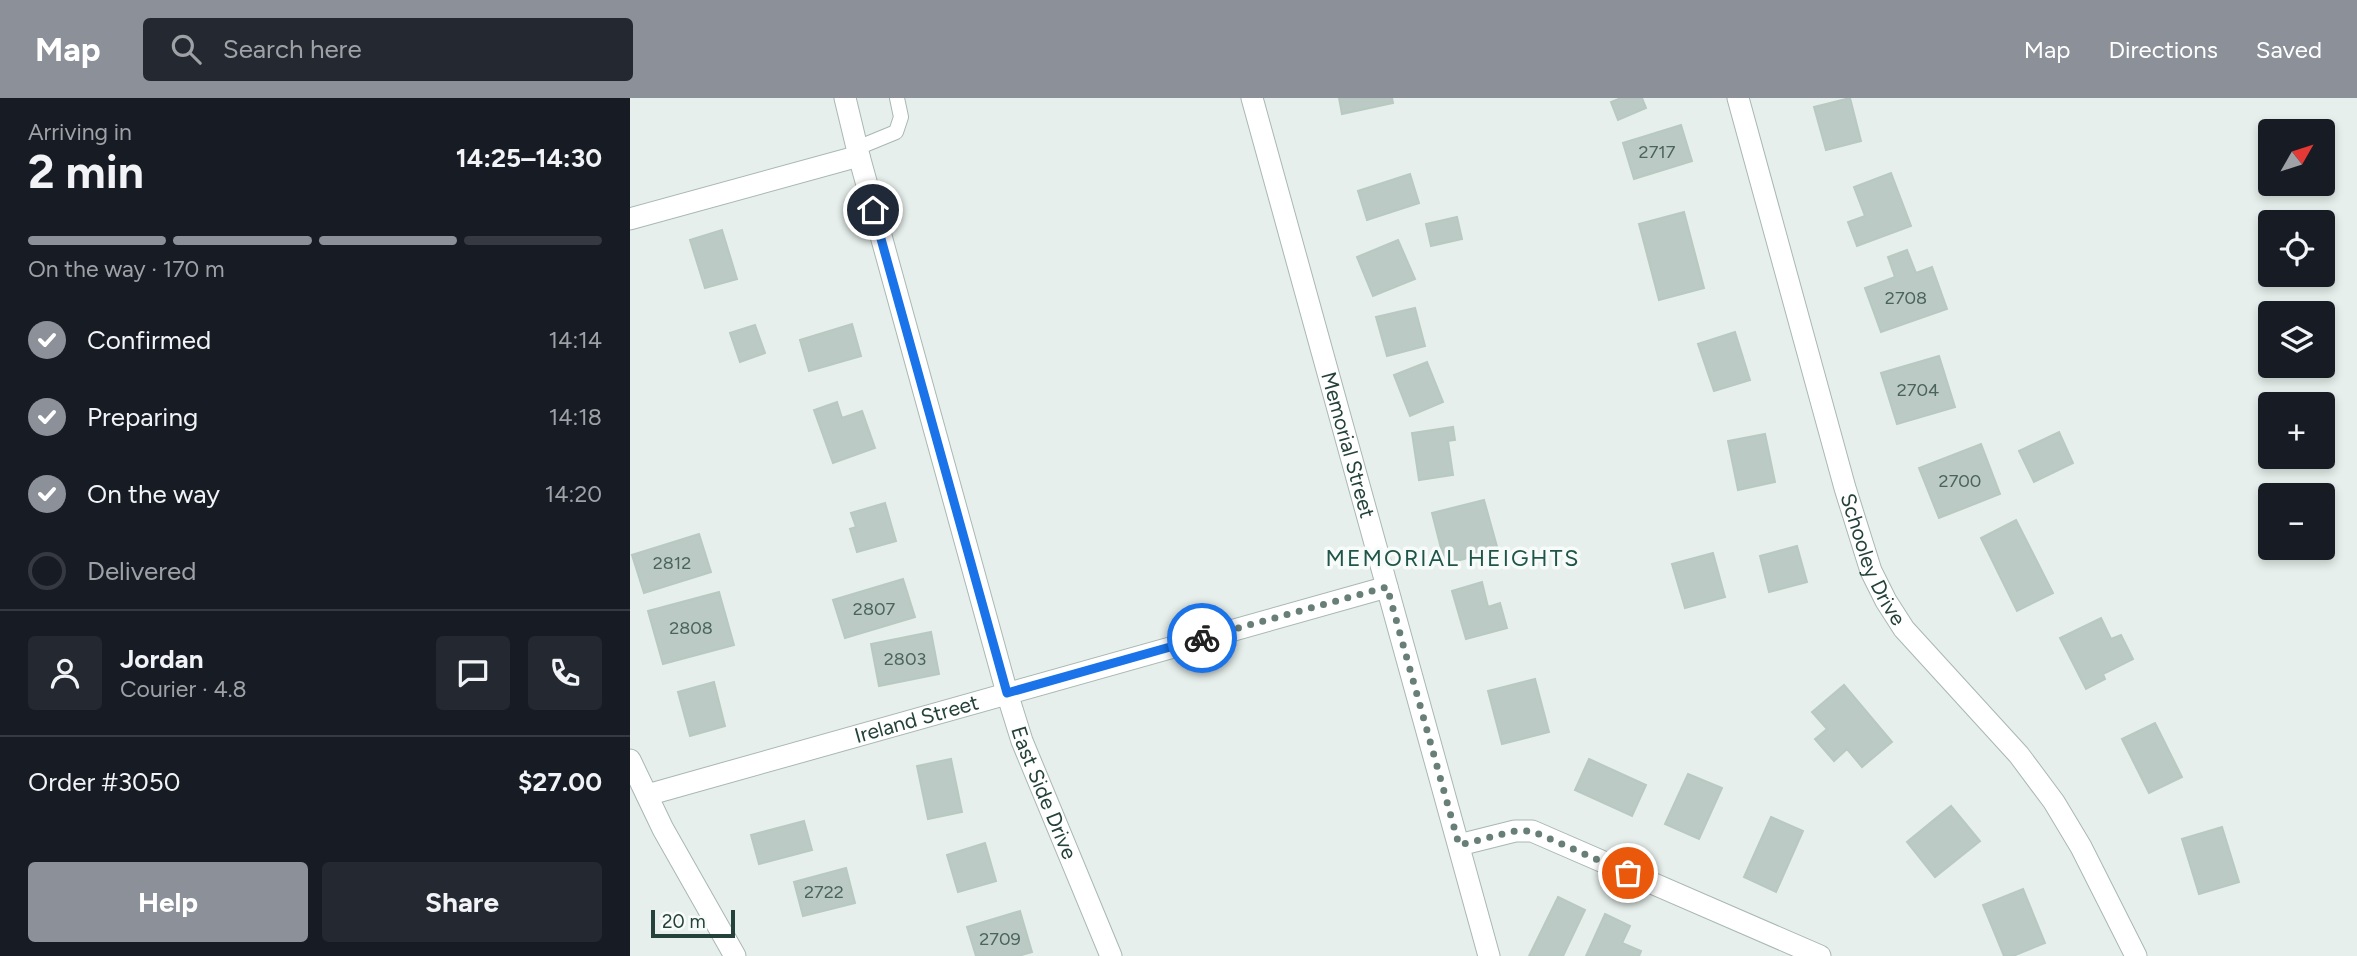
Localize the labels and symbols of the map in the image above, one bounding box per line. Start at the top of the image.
north arrow [2258,119,2334,196]
house number: 2717 [1639,141,1676,163]
pin [843,180,903,240]
house number: 2708 [1885,287,1927,309]
street label: Memorial Street [1316,369,1380,521]
house number: 2704 [1897,379,1939,401]
house number: 2700 [1939,470,1981,492]
street label: Schooley Drive [1835,490,1911,630]
district label: MEMORIAL HEIGHTS [1326,544,1580,572]
house number: 2812 [653,552,691,574]
house number: 2807 [853,598,895,620]
courier [1167,603,1237,673]
house number: 2808 [669,617,713,639]
house number: 2803 [884,648,926,670]
street label: Ireland Street [852,689,981,748]
street label: East Side Drive [1006,723,1082,863]
pin [1598,843,1658,903]
house number: 2722 [804,881,844,903]
scale bar [651,907,735,939]
house number: 2709 [979,928,1021,950]

